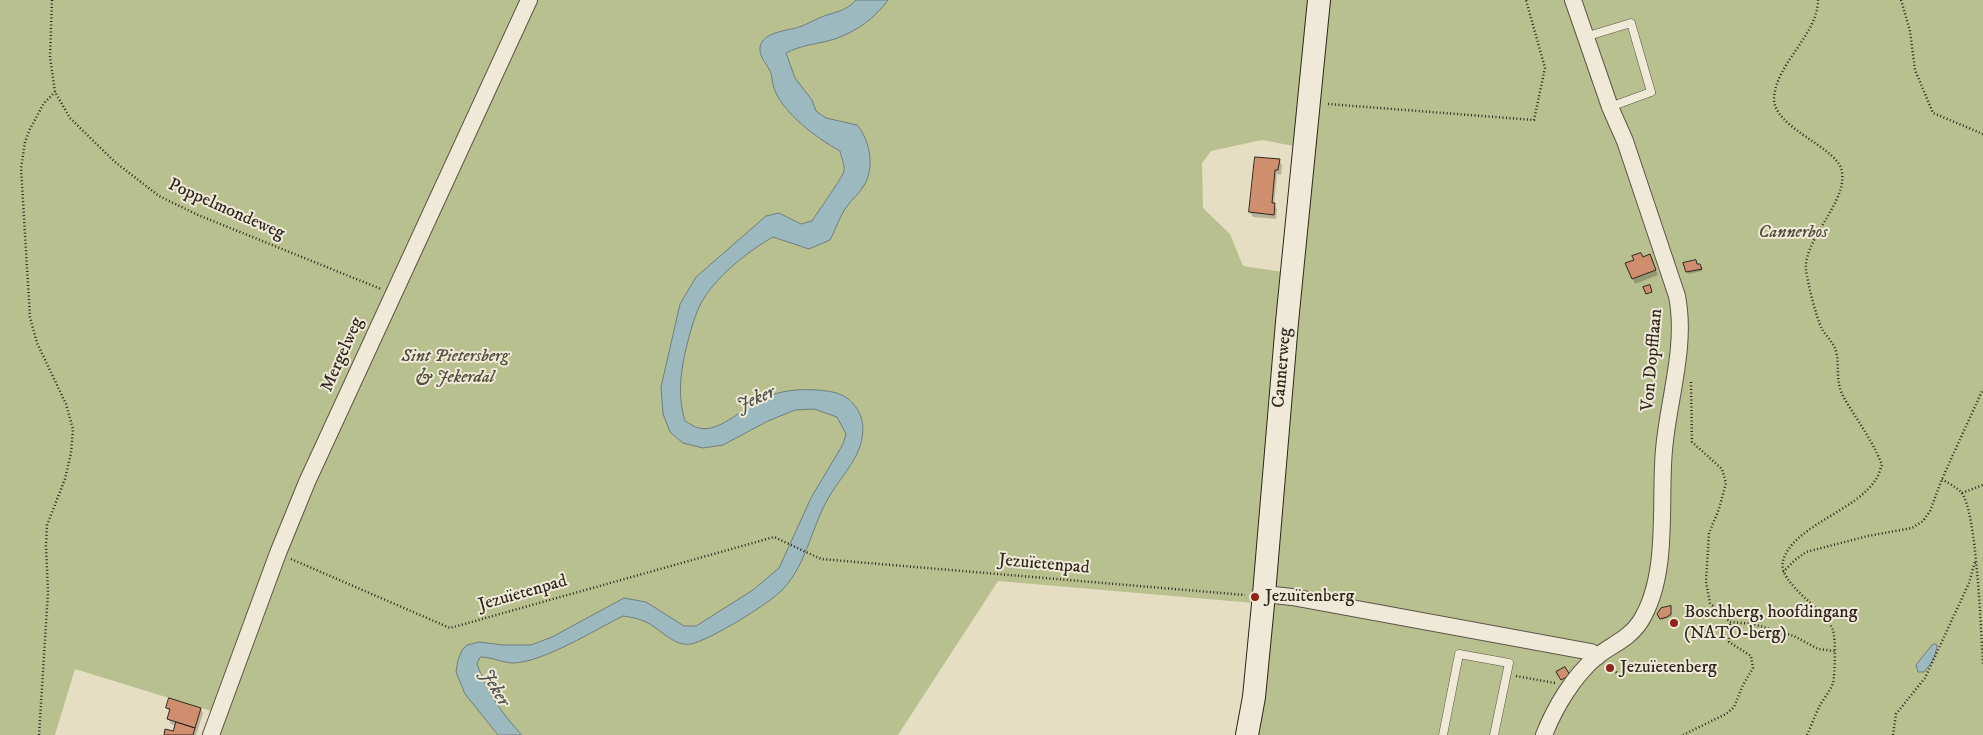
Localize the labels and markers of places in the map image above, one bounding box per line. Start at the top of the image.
place label: Jezuïtenberg [1265,586,1354,608]
marker: Jezuïtenberg [1249,591,1261,603]
place label: Boschberg, hoofdingang (NATO-berg) [1684,602,1857,644]
marker: Boschberg, hoofdingang (NATO-berg) [1668,617,1680,629]
place label: Jezuïetenberg [1620,657,1717,679]
marker: Jezuïetenberg [1604,662,1616,674]

